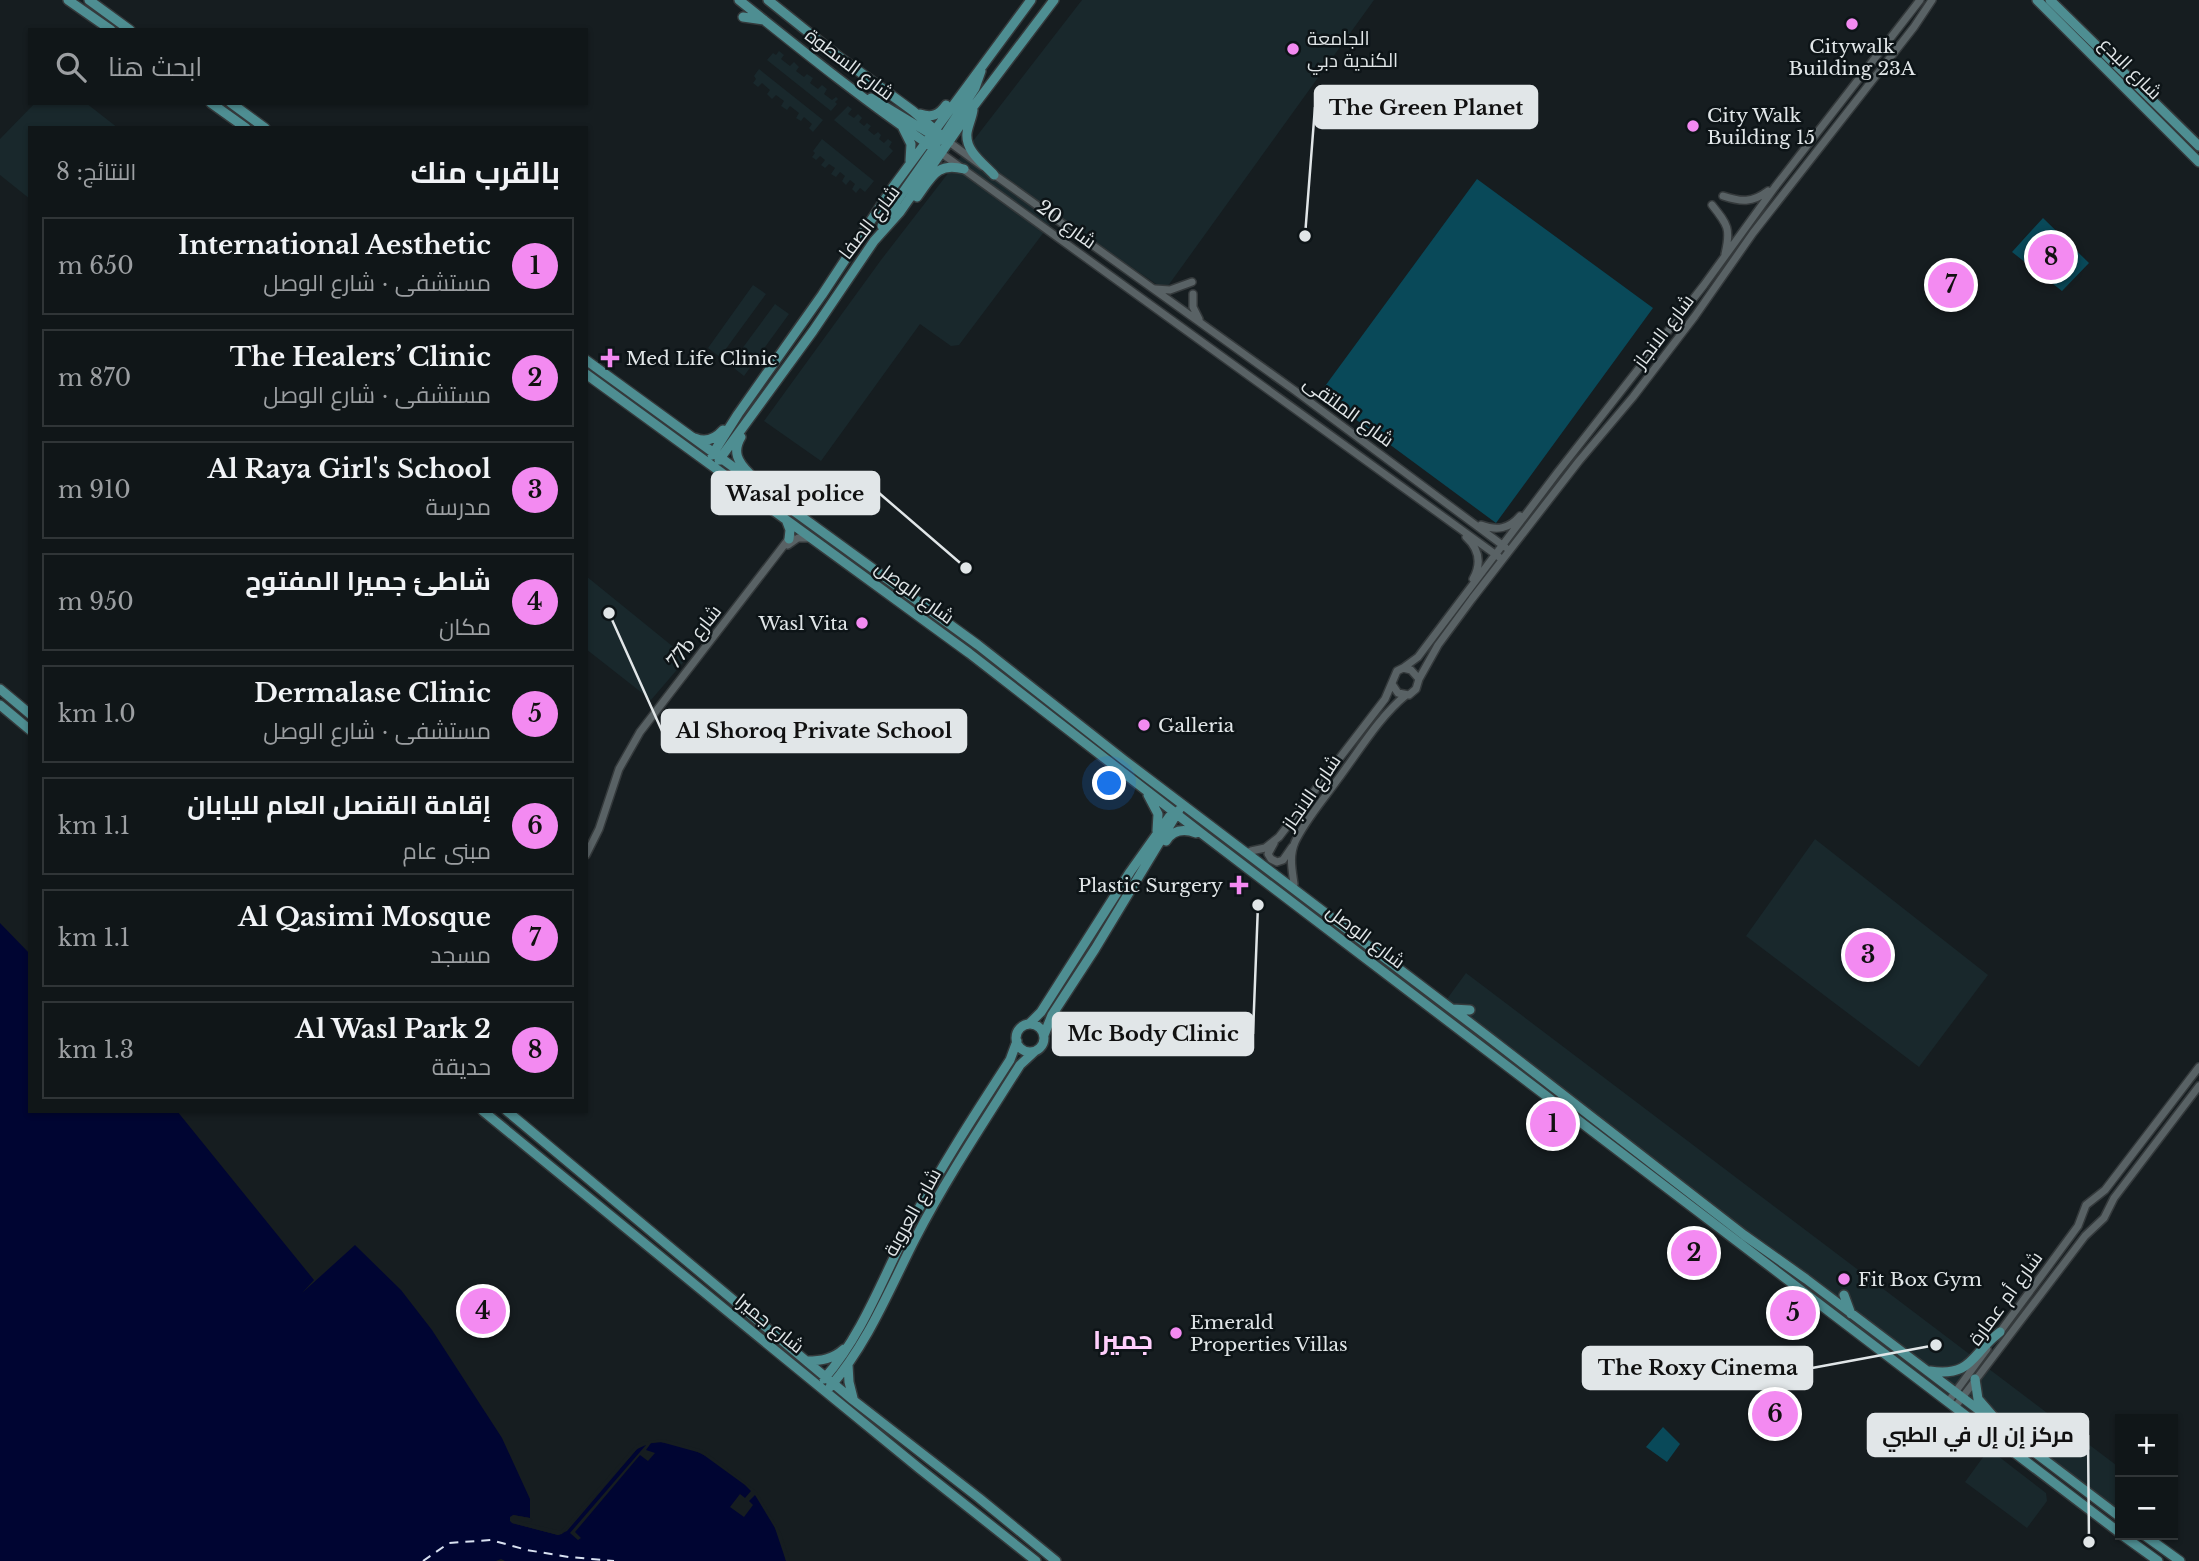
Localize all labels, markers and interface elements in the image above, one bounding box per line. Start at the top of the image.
marker: Citywalk Building 23A [1844,16,1860,32]
street label: شارع السطوة [800,24,899,107]
place label: الجامعة الكندية دبي [1307,27,1398,75]
search box [28,28,588,105]
street label: شارع البدع [2093,32,2167,106]
place label: Citywalk Building 23A [1789,35,1916,80]
marker: الجامعة الكندية دبي [1285,41,1301,57]
icon: search [52,48,90,86]
text: ابحث هنا [108,51,202,83]
callout: The Green Planet [1315,86,1537,128]
text: The Green Planet [1329,95,1523,121]
place label: City Walk Building 15 [1707,104,1815,149]
marker: City Walk Building 15 [1685,118,1701,134]
text: بالقرب منك [411,154,560,191]
text: النتائج: 8 [56,158,137,186]
street label: شارع الصفا [834,181,906,265]
street label: شارع 20 [1031,195,1101,255]
text: International Aesthetic [178,229,491,261]
pin: 8 [2028,231,2074,283]
text: 650 m [58,252,134,280]
text: 1 [530,252,540,280]
pin: 7 [1928,259,1974,311]
text: مستشفى · شارع الوصل [263,269,491,297]
street label: شارع الانجاز [1628,290,1700,375]
text: The Healers’ Clinic [230,341,491,373]
place label: Med Life Clinic [626,347,777,370]
marker: Med Life Clinic [600,348,620,368]
text: 870 m [58,364,131,392]
text: 2 [528,364,543,392]
street label: شارع الملتقى [1298,371,1398,453]
text: مستشفى · شارع الوصل [263,381,491,409]
text: Al Raya Girl's School [207,453,491,485]
callout: Wasal police [712,472,879,514]
text: 910 m [58,476,131,504]
text: 3 [528,476,542,504]
text: Wasal police [725,481,864,507]
text: مدرسة [426,493,491,521]
street label: شارع الوصل [869,556,959,630]
text: شاطئ جميرا المفتوح [245,565,491,597]
text: 950 m [58,588,134,616]
text: 4 [527,588,543,616]
street label: 77b شارع [663,600,728,674]
place label: Wasl Vita [757,612,848,635]
text: مكان [439,613,491,641]
marker: Wasl Vita [854,615,870,631]
text: Dermalase Clinic [254,677,491,709]
text: 1.0 km [58,700,136,728]
text: 5 [528,700,542,728]
callout: Al Shoroq Private School [662,710,966,752]
place label: Galleria [1158,714,1235,737]
text: مستشفى · شارع الوصل [263,717,491,745]
marker: Galleria [1136,717,1152,733]
text: Al Shoroq Private School [675,718,953,744]
street label: شارع الانجاز [1277,750,1347,836]
your location [1092,766,1126,800]
text: إقامة القنصل العام لليابان [187,789,491,821]
text: 1.1 km [58,812,130,840]
text: 6 [527,812,543,840]
text: مبنى عام [403,837,491,865]
place label: Plastic Surgery [1078,874,1223,897]
marker: Plastic Surgery [1229,875,1249,895]
street label: شارع الوصل [1321,899,1410,975]
text: Al Qasimi Mosque [238,901,491,933]
text: 1.1 km [58,924,130,952]
text: 7 [529,924,541,952]
pin: 3 [1845,929,1891,981]
text: مسجد [430,941,491,969]
text: Al Wasl Park 2 [295,1013,491,1045]
callout: Mc Body Clinic [1053,1013,1253,1055]
text: Mc Body Clinic [1067,1021,1239,1047]
text: 1.3 km [58,1036,134,1064]
text: 8 [528,1036,542,1064]
text: حديقة [432,1053,491,1081]
pin: 1 [1530,1098,1576,1150]
street label: شارع العروبة [879,1164,948,1261]
pin: 2 [1671,1227,1717,1279]
street label: شارع أم عمارة [1964,1247,2049,1351]
place label: Fit Box Gym [1858,1268,1982,1291]
marker: Fit Box Gym [1836,1271,1852,1287]
pin: 4 [460,1285,506,1337]
pin: 5 [1770,1287,1816,1339]
street label: شارع جميرا [729,1289,809,1360]
place label: Emerald Properties Villas [1190,1311,1348,1356]
district label: جميرا [1093,1324,1153,1356]
marker: Emerald Properties Villas [1168,1325,1184,1341]
callout: The Roxy Cinema [1583,1347,1812,1389]
text: The Roxy Cinema [1598,1355,1798,1381]
pin: 6 [1752,1388,1798,1440]
callout: مركز إن إل في الطبي [1868,1414,2088,1456]
map controls [2115,1414,2178,1540]
button: + [2115,1414,2178,1477]
text: مركز إن إل في الطبي [1882,1422,2074,1452]
button: − [2115,1477,2178,1540]

